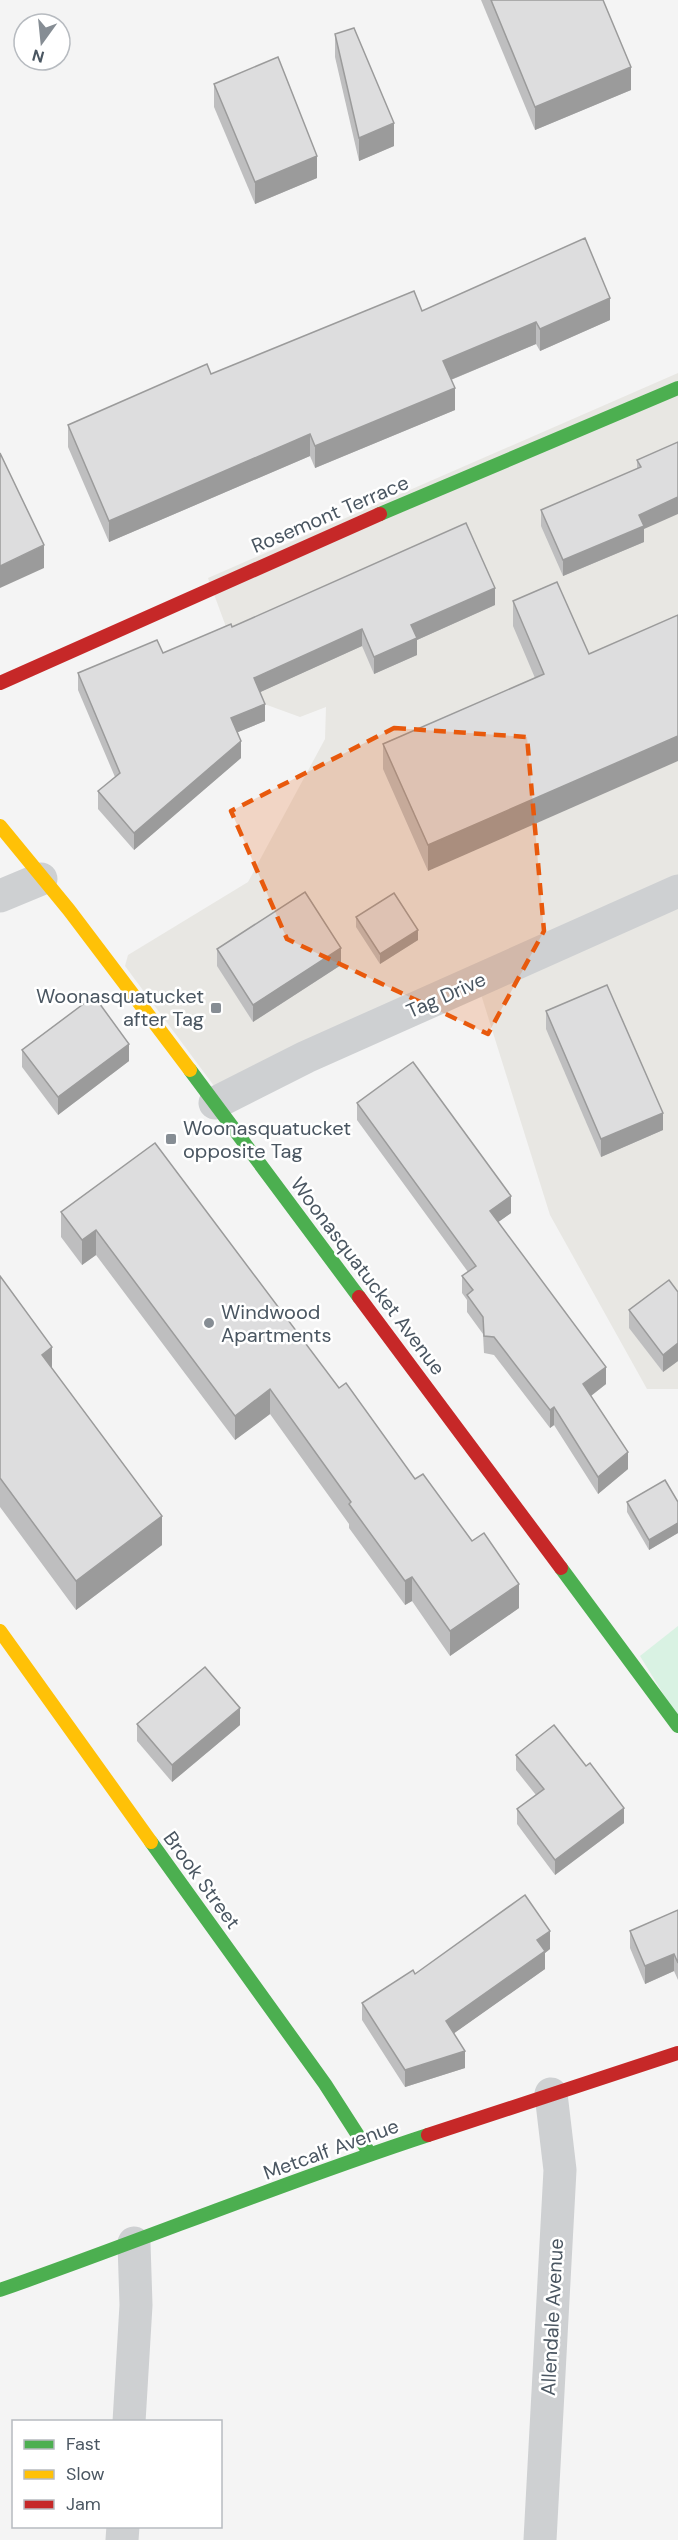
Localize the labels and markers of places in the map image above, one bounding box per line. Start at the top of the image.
place label: Woonasquatucket after Tag [36,983,204,1032]
marker: Woonasquatucket after Tag [209,1001,223,1015]
place label: Woonasquatucket opposite Tag [183,1115,351,1164]
marker: Woonasquatucket opposite Tag [164,1132,178,1146]
place label: Windwood Apartments [221,1299,331,1348]
marker: Windwood Apartments [202,1316,216,1330]

